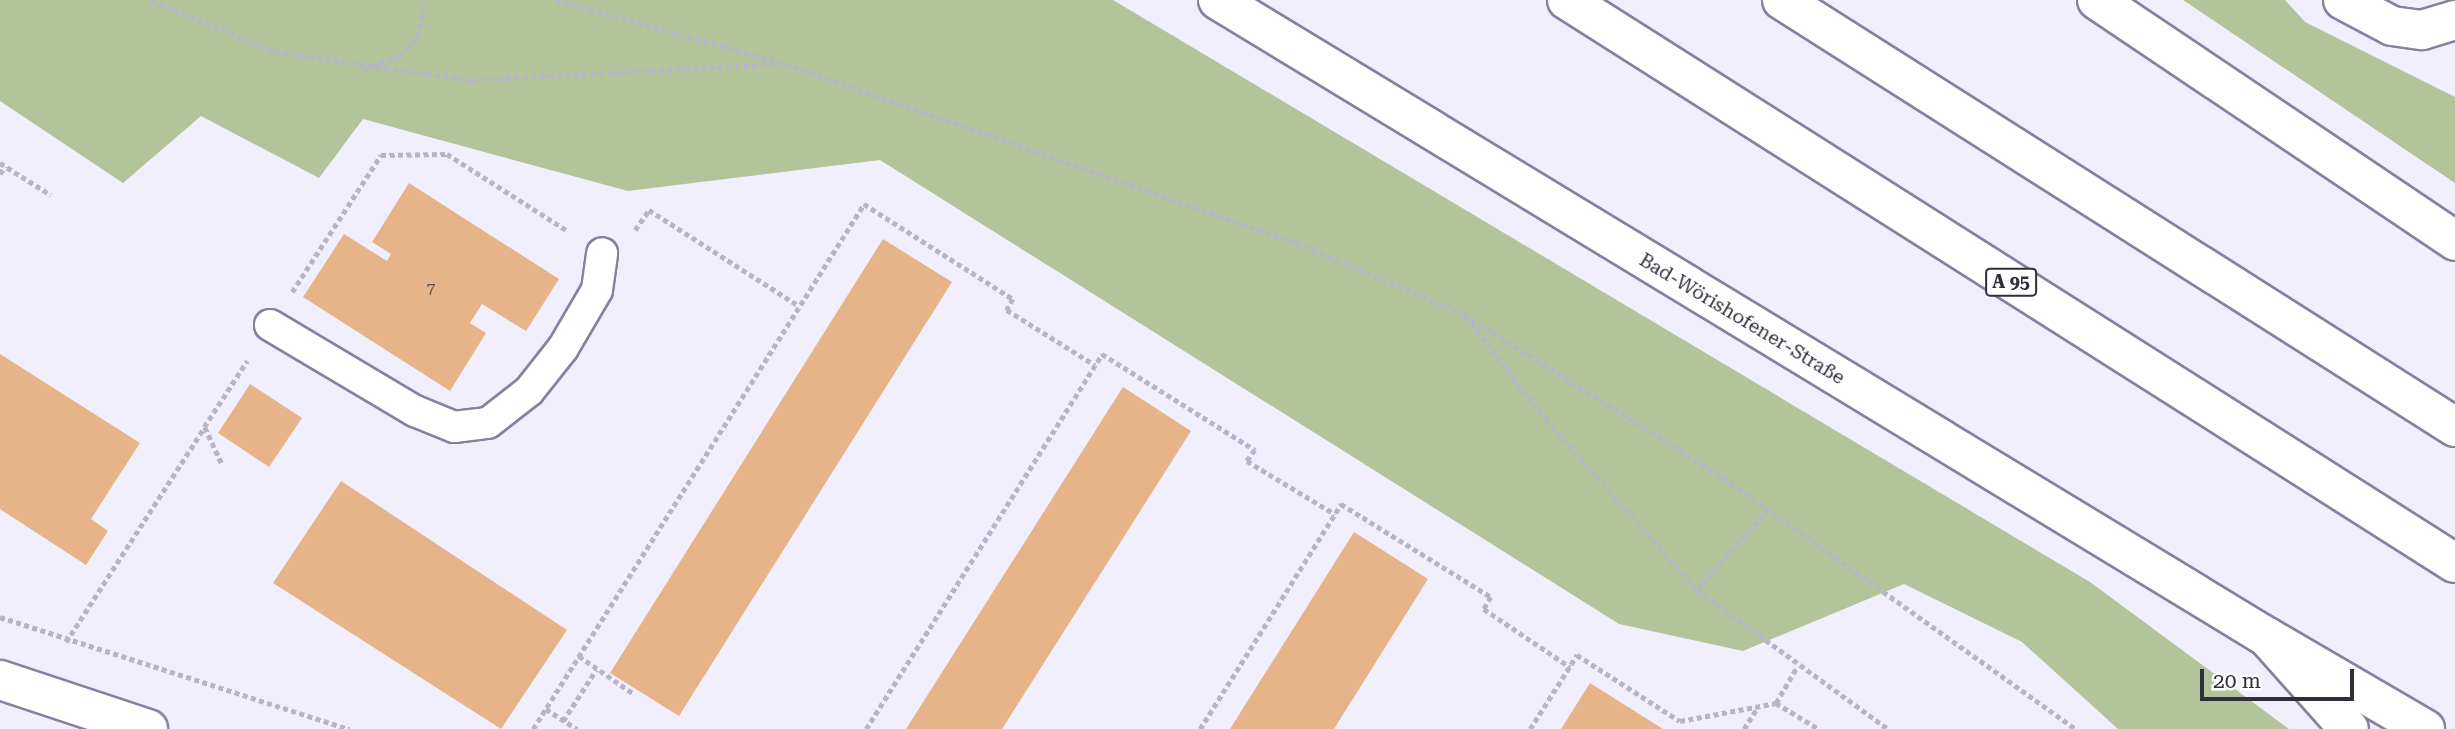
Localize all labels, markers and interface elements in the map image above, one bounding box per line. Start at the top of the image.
street label: Bad-Wörishofener-Straße [1635,249,1849,389]
road number: A 95 [1985,268,2037,296]
house number: 7 [427,278,435,298]
scale bar [2203,656,2357,700]
text: 20 m [2213,669,2261,693]

